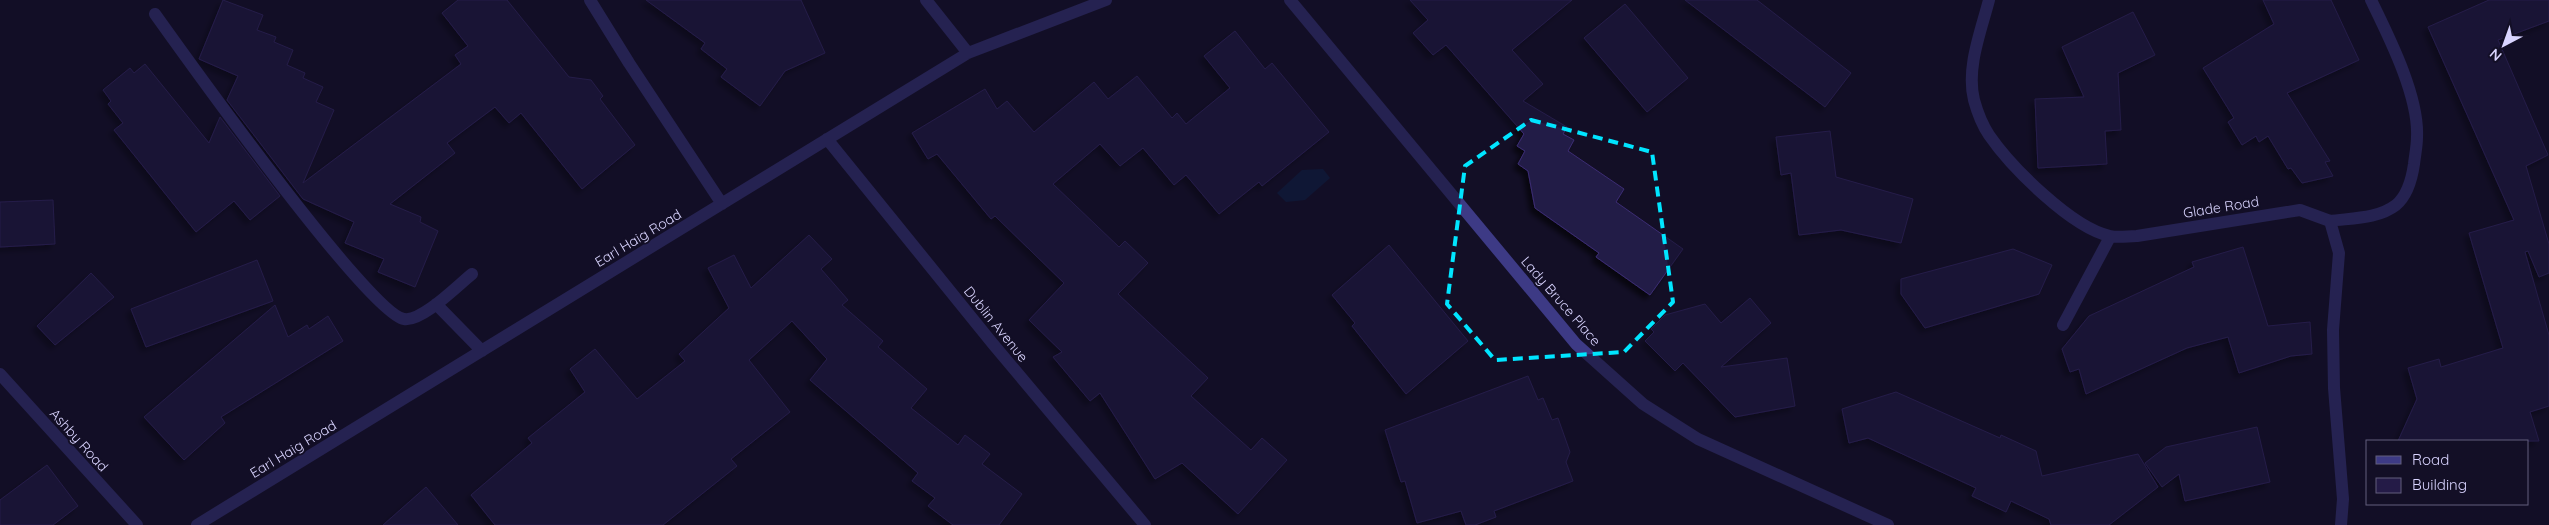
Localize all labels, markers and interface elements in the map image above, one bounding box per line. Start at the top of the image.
north arrow [2479,20,2529,70]
text: N [2486,45,2505,65]
street label: Glade Road [2182,192,2260,222]
street label: Earl Haig Road [591,205,685,271]
street label: Lady Bruce Place [1517,253,1605,350]
street label: Dublin Avenue [960,282,1032,366]
street label: Ashby Road [46,405,112,475]
street label: Earl Haig Road [246,416,340,482]
legend [2366,440,2529,505]
text: Road [2412,450,2449,469]
text: Building [2412,475,2467,494]

